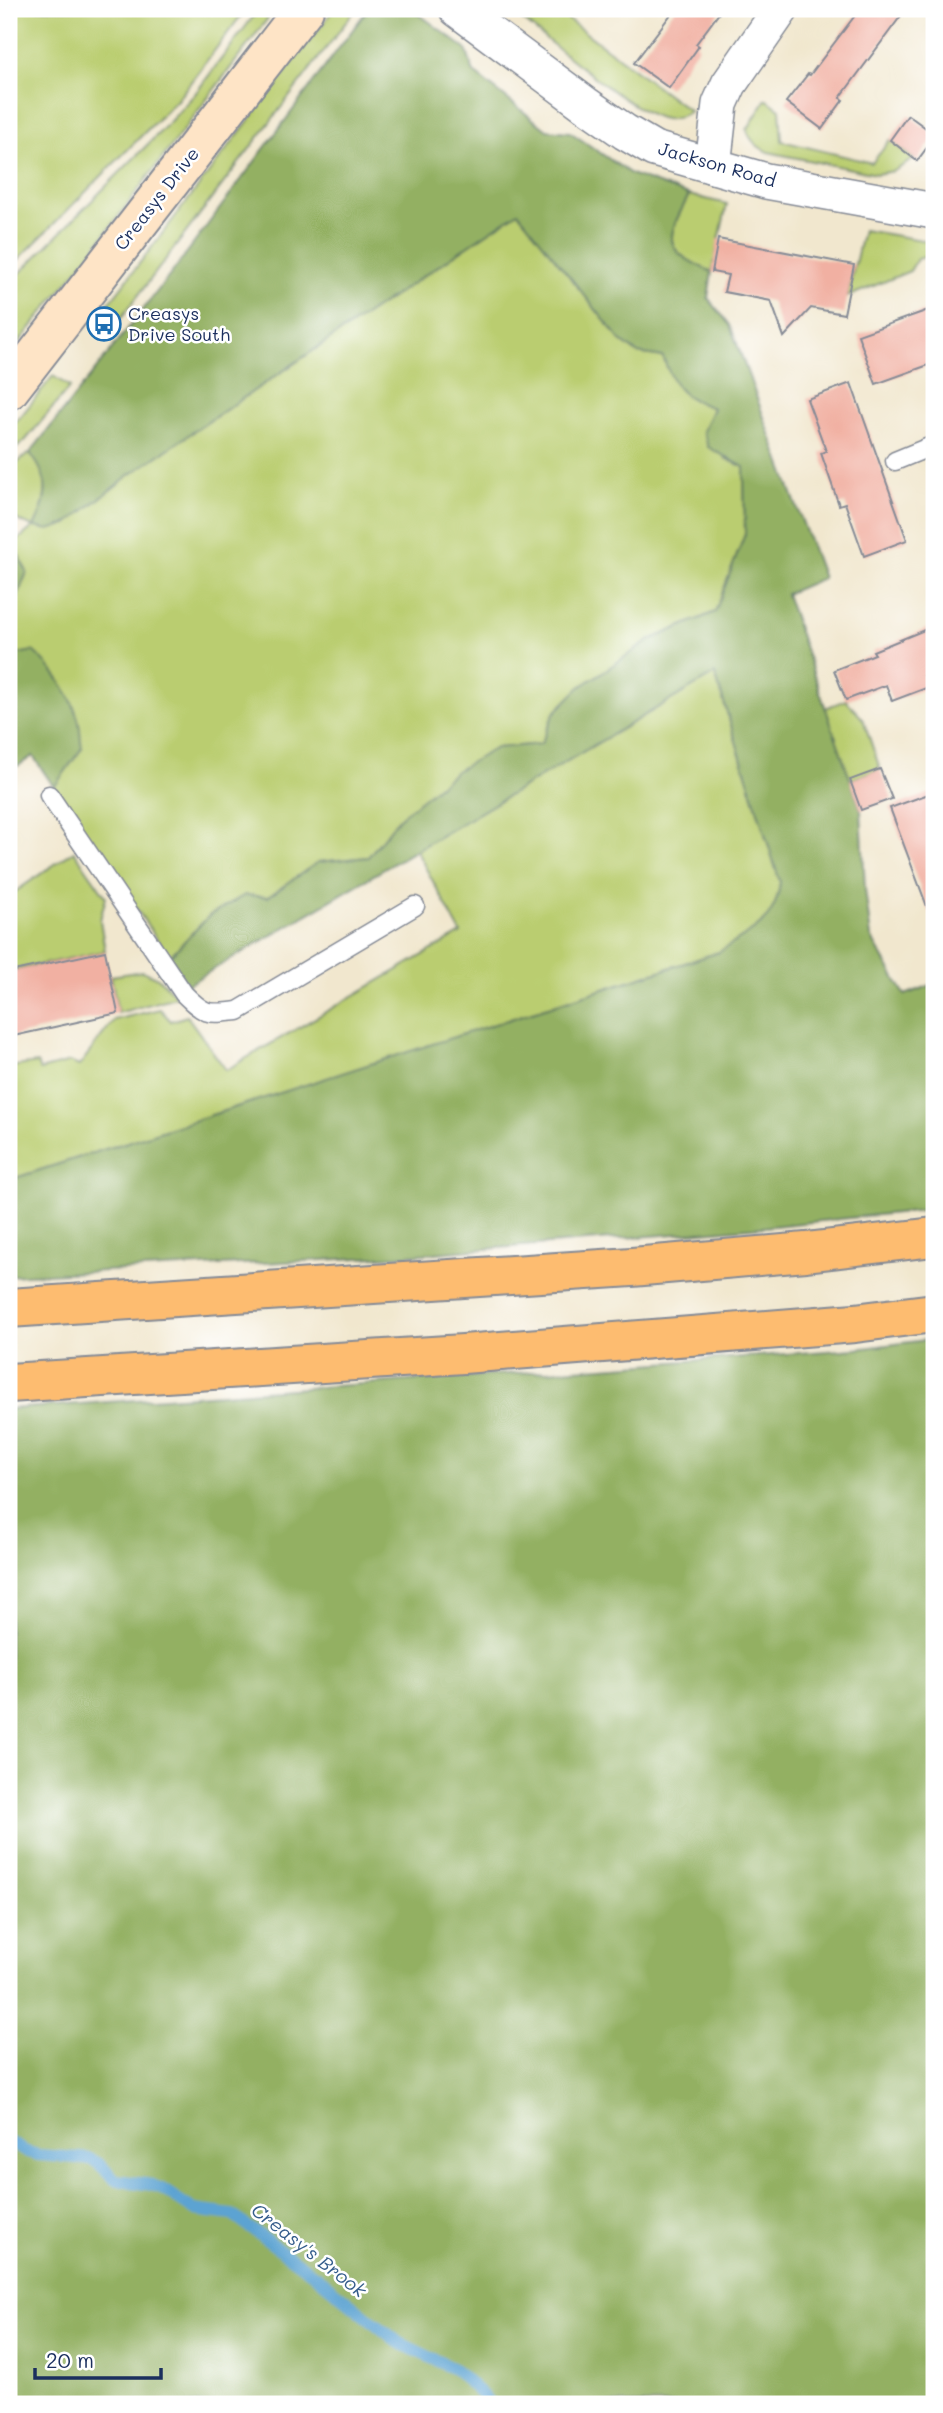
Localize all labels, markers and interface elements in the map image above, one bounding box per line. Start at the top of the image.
street label: Jackson Road [656,136,779,192]
street label: Creasys Drive [108,142,204,255]
place label: Creasys Drive South [128,301,230,346]
bus stop icon: Creasys Drive South [85,305,123,343]
water label: Creasy's Brook [247,2197,373,2303]
scale bar [35,2336,161,2380]
text: 20 m [46,2346,94,2373]

